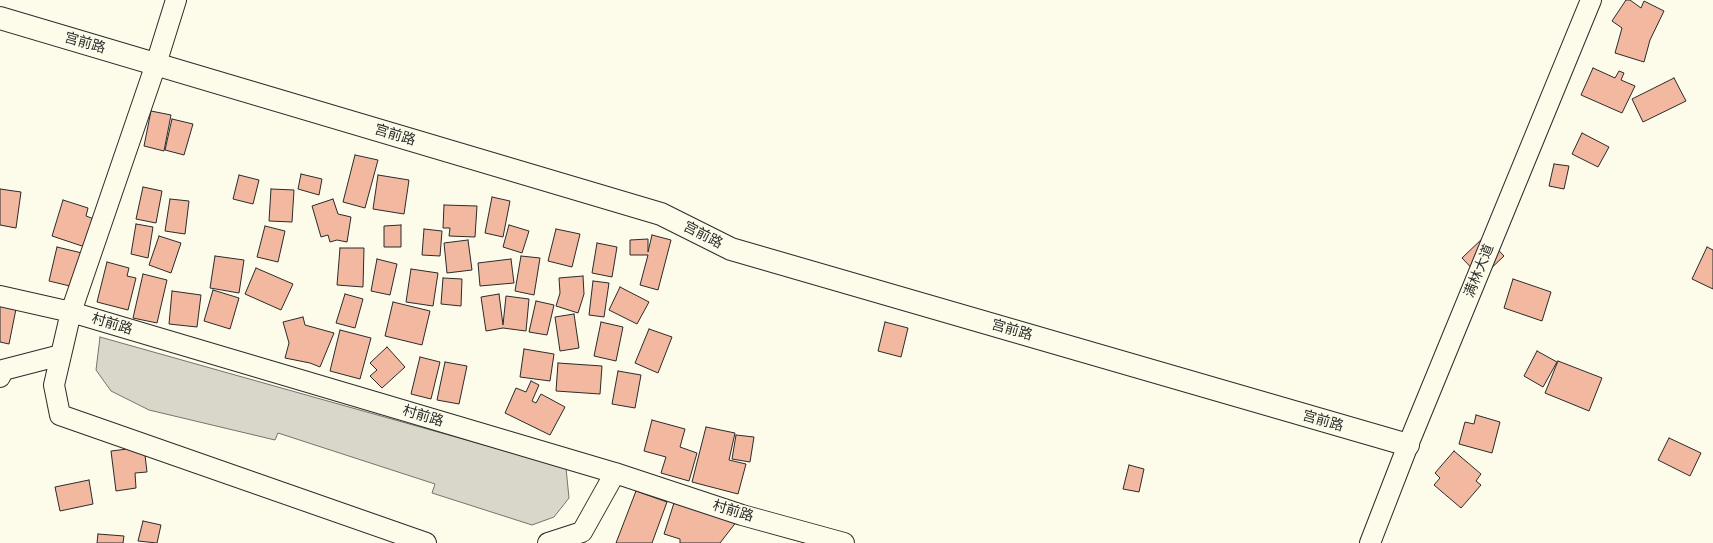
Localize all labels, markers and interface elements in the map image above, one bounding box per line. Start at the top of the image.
street label: 宫前路 [62,29,108,57]
street label: 宫前路 [372,121,418,149]
street label: 宫前路 [680,218,726,252]
street label: 满林大道 [1461,242,1497,300]
street label: 村前路 [89,310,135,338]
street label: 宫前路 [989,316,1035,344]
street label: 村前路 [400,402,446,430]
street label: 宫前路 [1300,407,1346,435]
street label: 村前路 [710,497,756,525]

